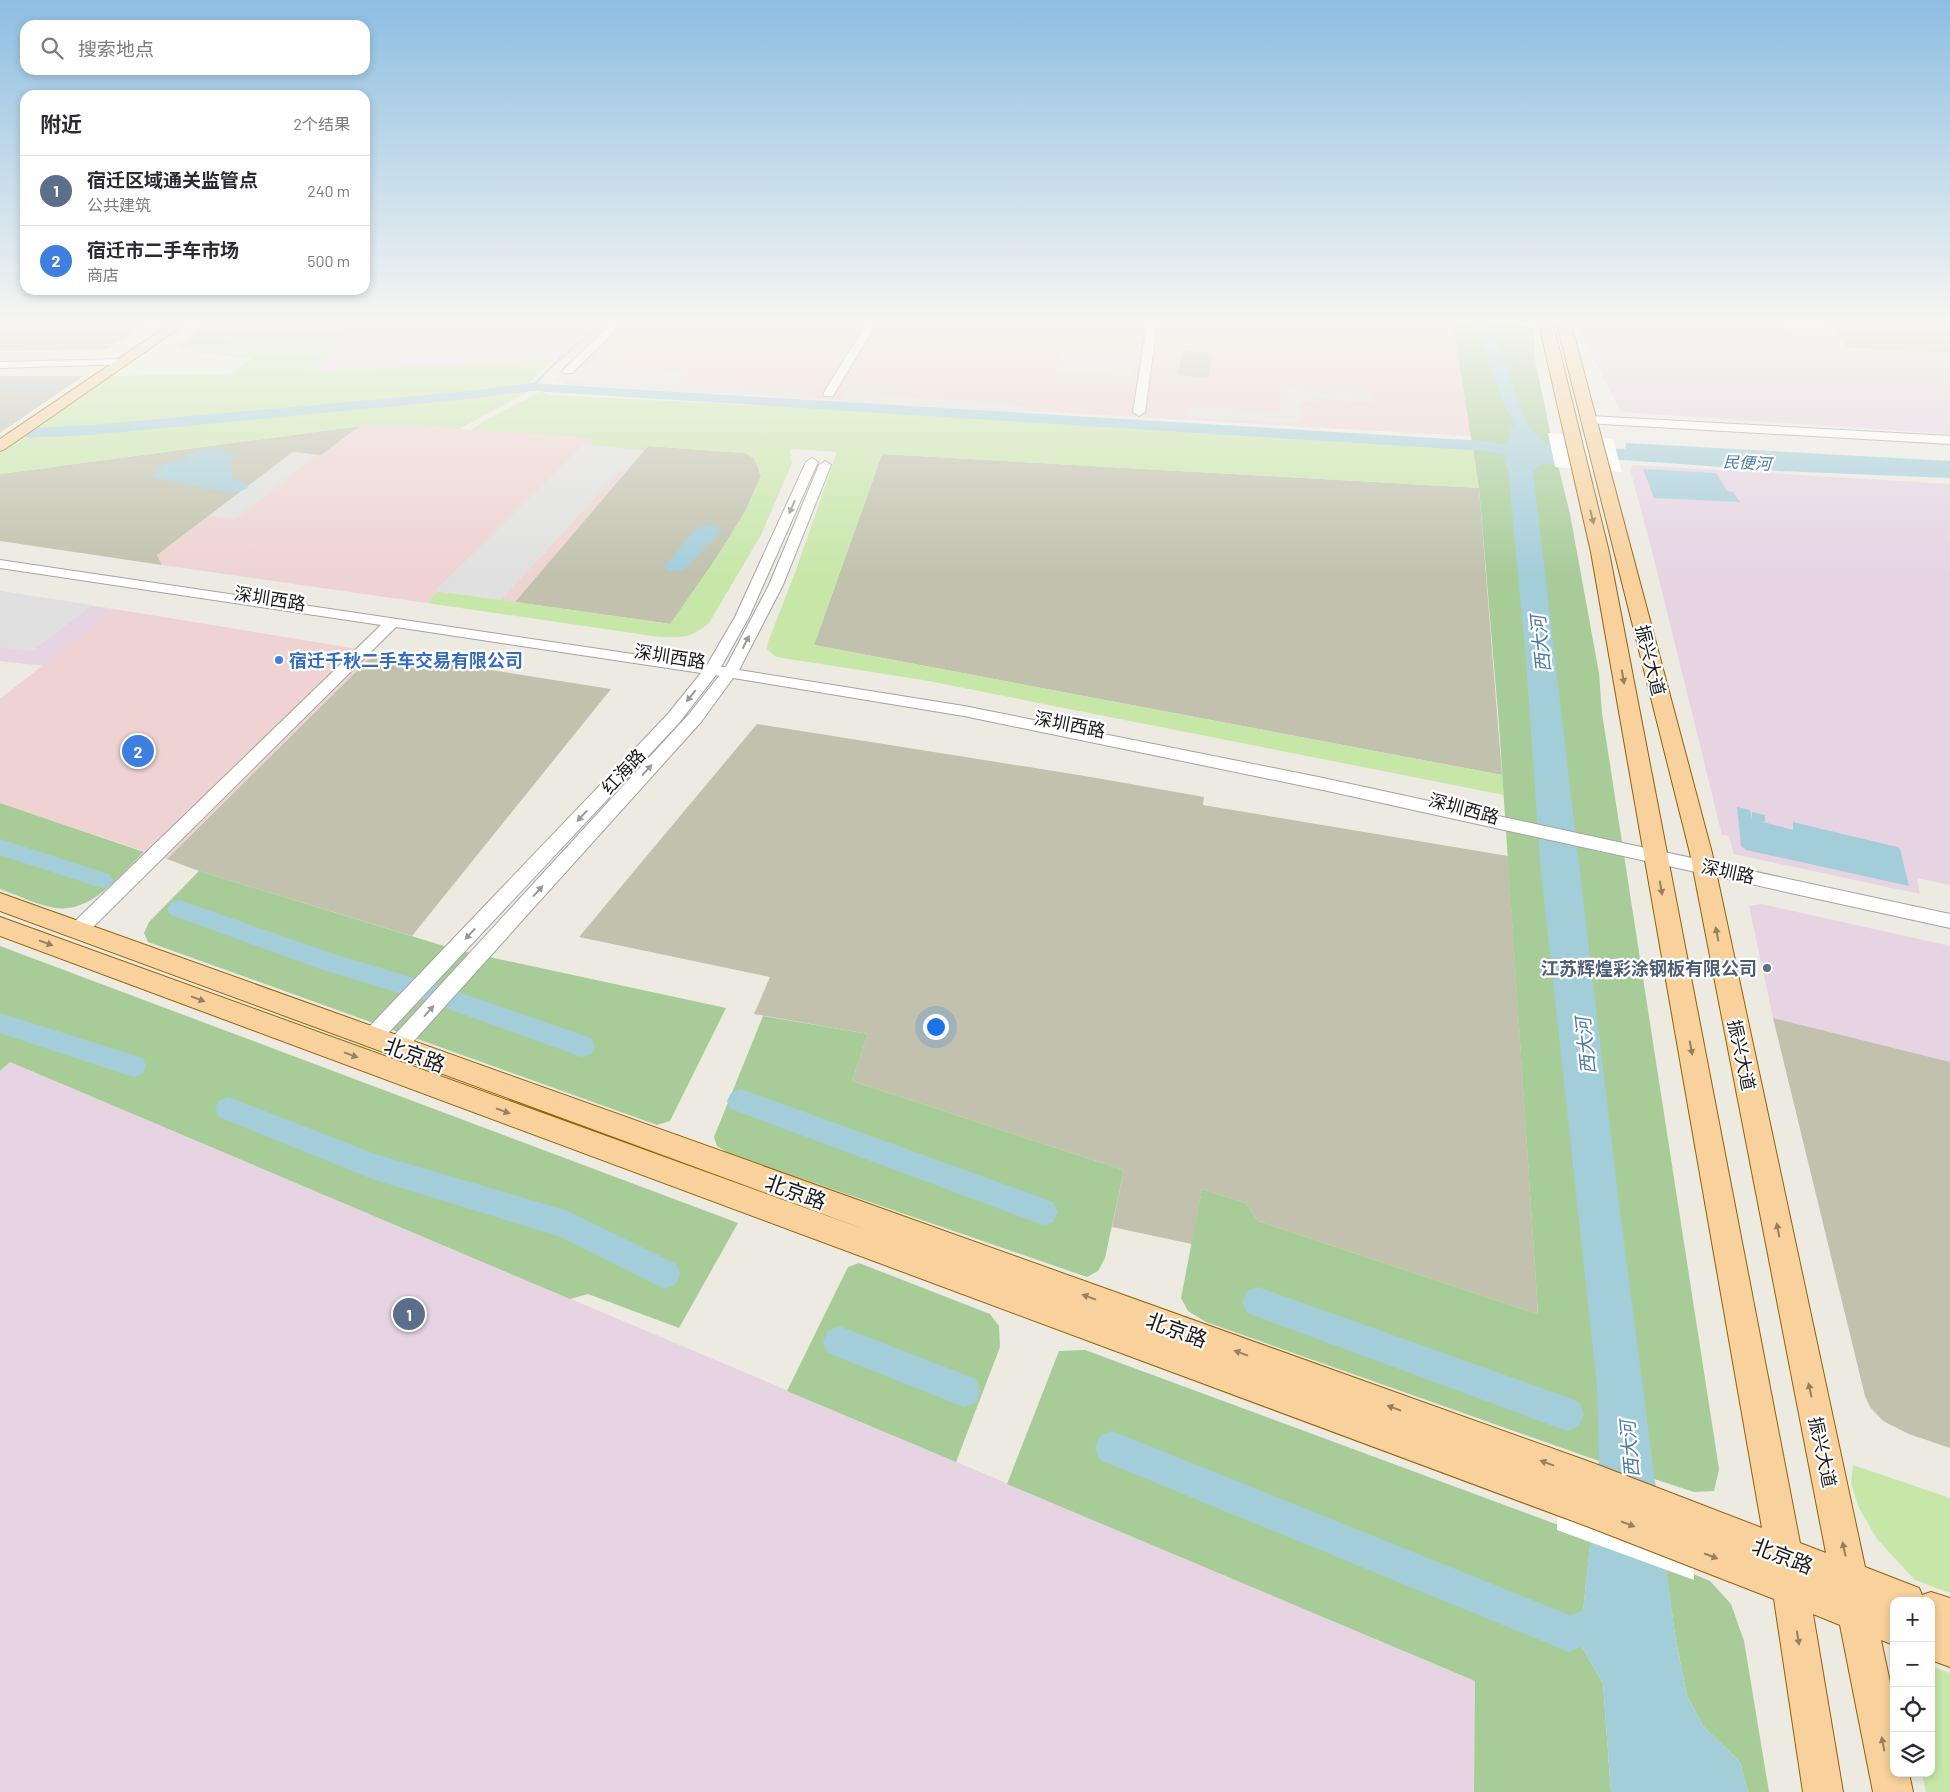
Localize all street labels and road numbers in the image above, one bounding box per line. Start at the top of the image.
street label: 深圳西路 [233,582,307,614]
street label: 振兴大道 [1632,622,1670,698]
street label: 深圳西路 [633,640,707,672]
street label: 深圳西路 [1033,706,1107,742]
street label: 红海路 [597,744,649,798]
street label: 深圳西路 [1426,788,1502,828]
street label: 深圳路 [1699,855,1757,887]
street label: 振兴大道 [1724,1017,1760,1093]
street label: 北京路 [381,1031,449,1077]
street label: 北京路 [762,1168,830,1214]
street label: 北京路 [1143,1306,1211,1352]
street label: 振兴大道 [1805,1414,1841,1490]
street label: 北京路 [1749,1532,1817,1578]

